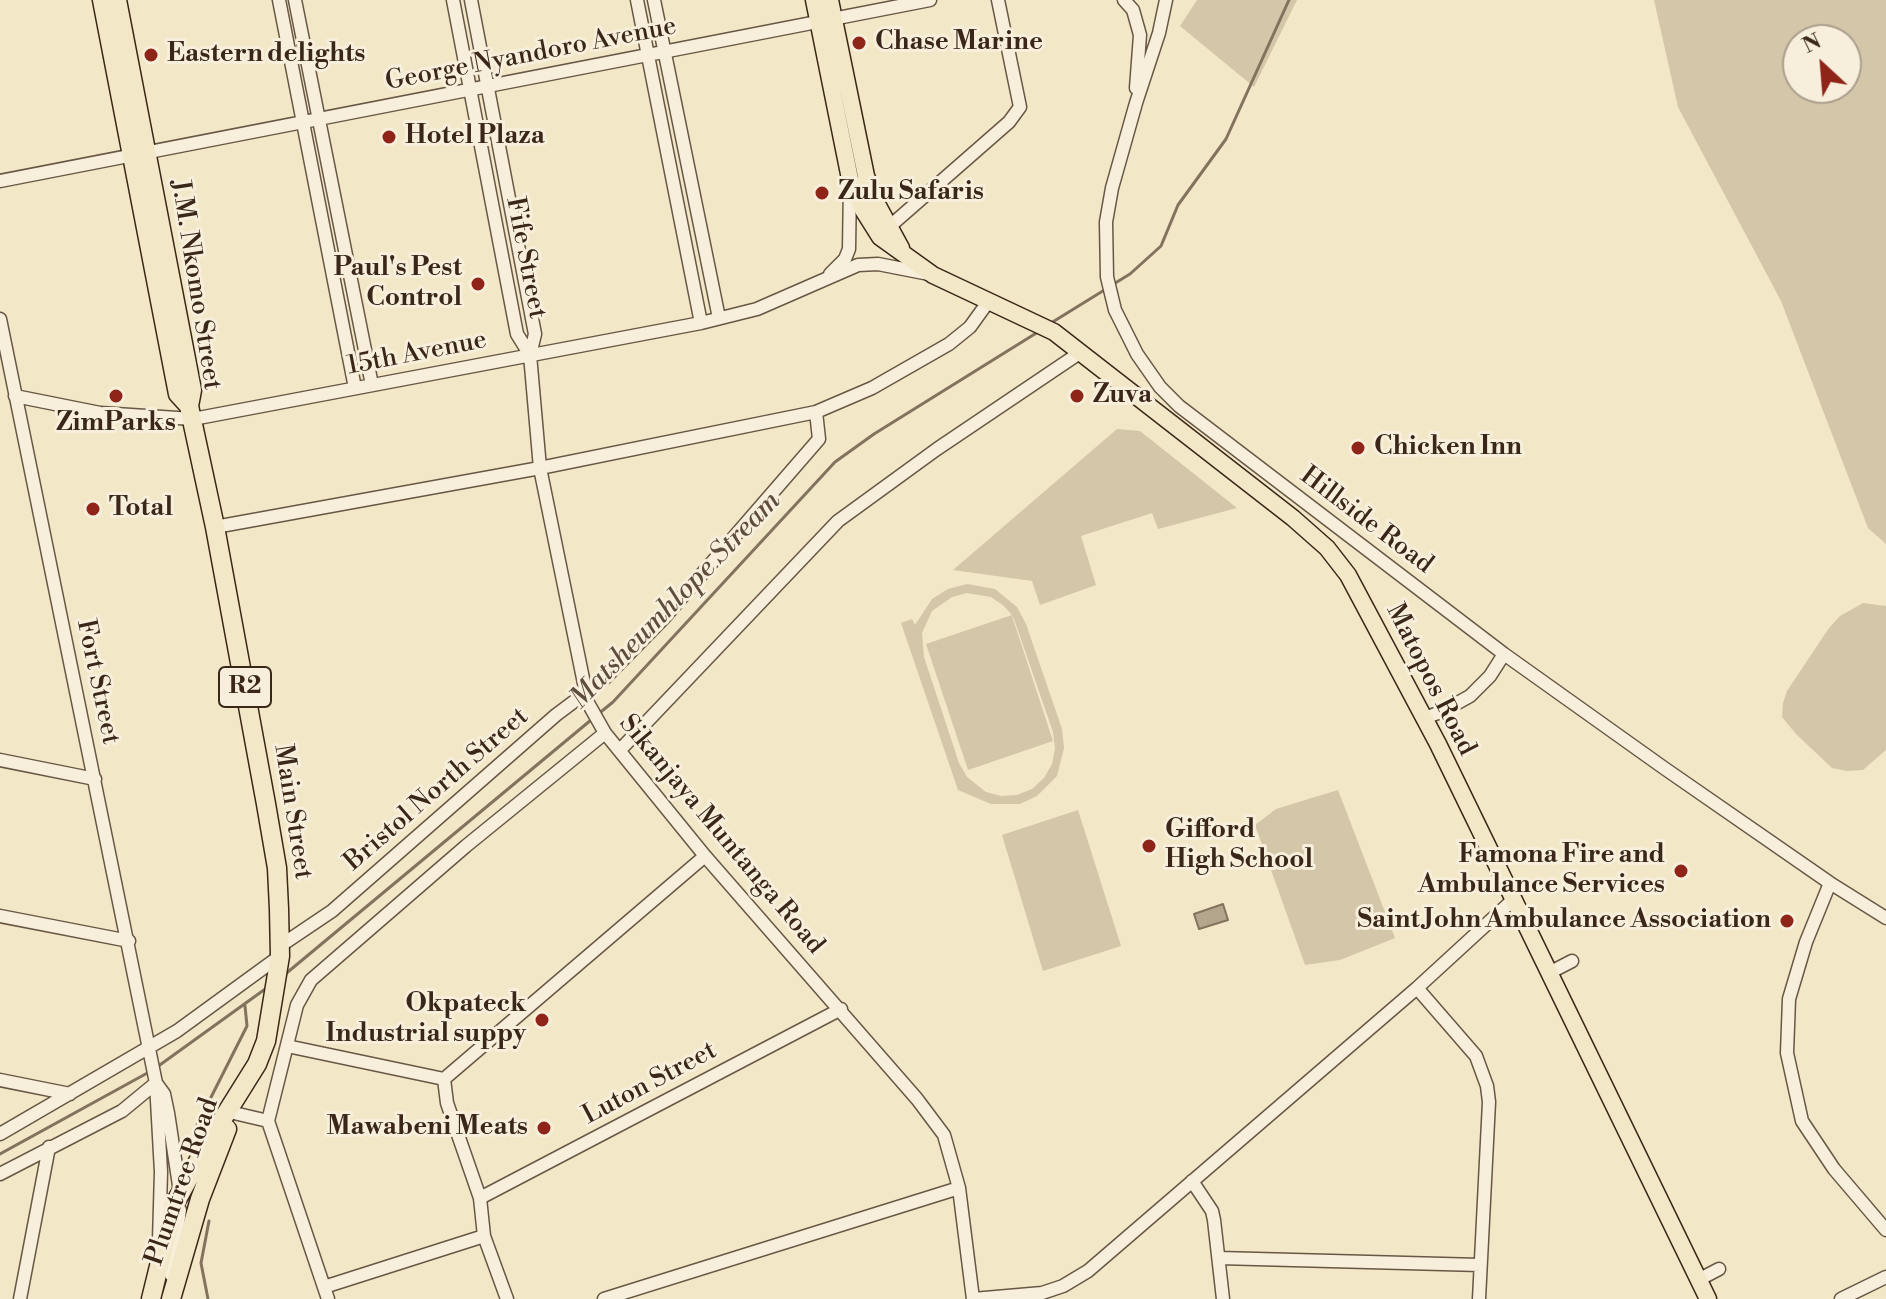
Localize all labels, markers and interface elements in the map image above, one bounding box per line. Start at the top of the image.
street label: George Nyandoro Avenue [383,11,679,99]
north arrow [1782,24,1862,104]
place label: Chase Marine [875,27,1043,59]
text: N [1798,28,1826,60]
marker: Chase Marine [850,34,868,52]
place label: Eastern delights [167,39,365,71]
marker: Eastern delights [142,46,160,64]
place label: Hotel Plaza [405,121,545,153]
marker: Hotel Plaza [380,128,398,146]
place label: Zulu Safaris [838,177,984,209]
street label: J.M. Nkomo Street [163,178,227,392]
marker: Zulu Safaris [813,184,831,202]
street label: Fife Street [498,194,552,322]
place label: Paul's Pest Control [333,253,462,314]
marker: Paul's Pest Control [469,275,487,293]
street label: 15th Avenue [345,325,489,383]
place label: Zuva [1093,380,1152,412]
marker: ZimParks [107,387,125,405]
marker: Zuva [1068,387,1086,405]
place label: ZimParks [56,408,176,440]
place label: Chicken Inn [1374,432,1522,464]
marker: Chicken Inn [1349,439,1367,457]
street label: Hillside Road [1293,461,1439,581]
water label: Matsheumhlope Stream [563,485,789,717]
place label: Total [109,493,173,525]
marker: Total [84,500,102,518]
street label: Matopos Road [1378,599,1482,761]
street label: Fort Street [69,617,125,747]
road number: R2 [219,667,271,707]
street label: Bristol North Street [339,702,535,878]
street label: Sikanjaya Muntanga Road [612,709,830,961]
street label: Main Street [266,742,318,882]
place label: Gifford High School [1165,815,1313,876]
marker: Gifford High School [1140,837,1158,855]
place label: Famona Fire and Ambulance Services [1418,840,1665,902]
marker: Famona Fire and Ambulance Services [1672,862,1690,880]
place label: Saint John Ambulance Association [1357,905,1771,937]
marker: Saint John Ambulance Association [1778,912,1796,930]
place label: Okpateck Industrial suppy [326,989,526,1050]
marker: Okpateck Industrial suppy [533,1011,551,1029]
street label: Luton Street [578,1036,722,1132]
street label: Plumtree Road [140,1094,226,1270]
place label: Mawabeni Meats [326,1112,528,1144]
marker: Mawabeni Meats [535,1119,553,1137]

